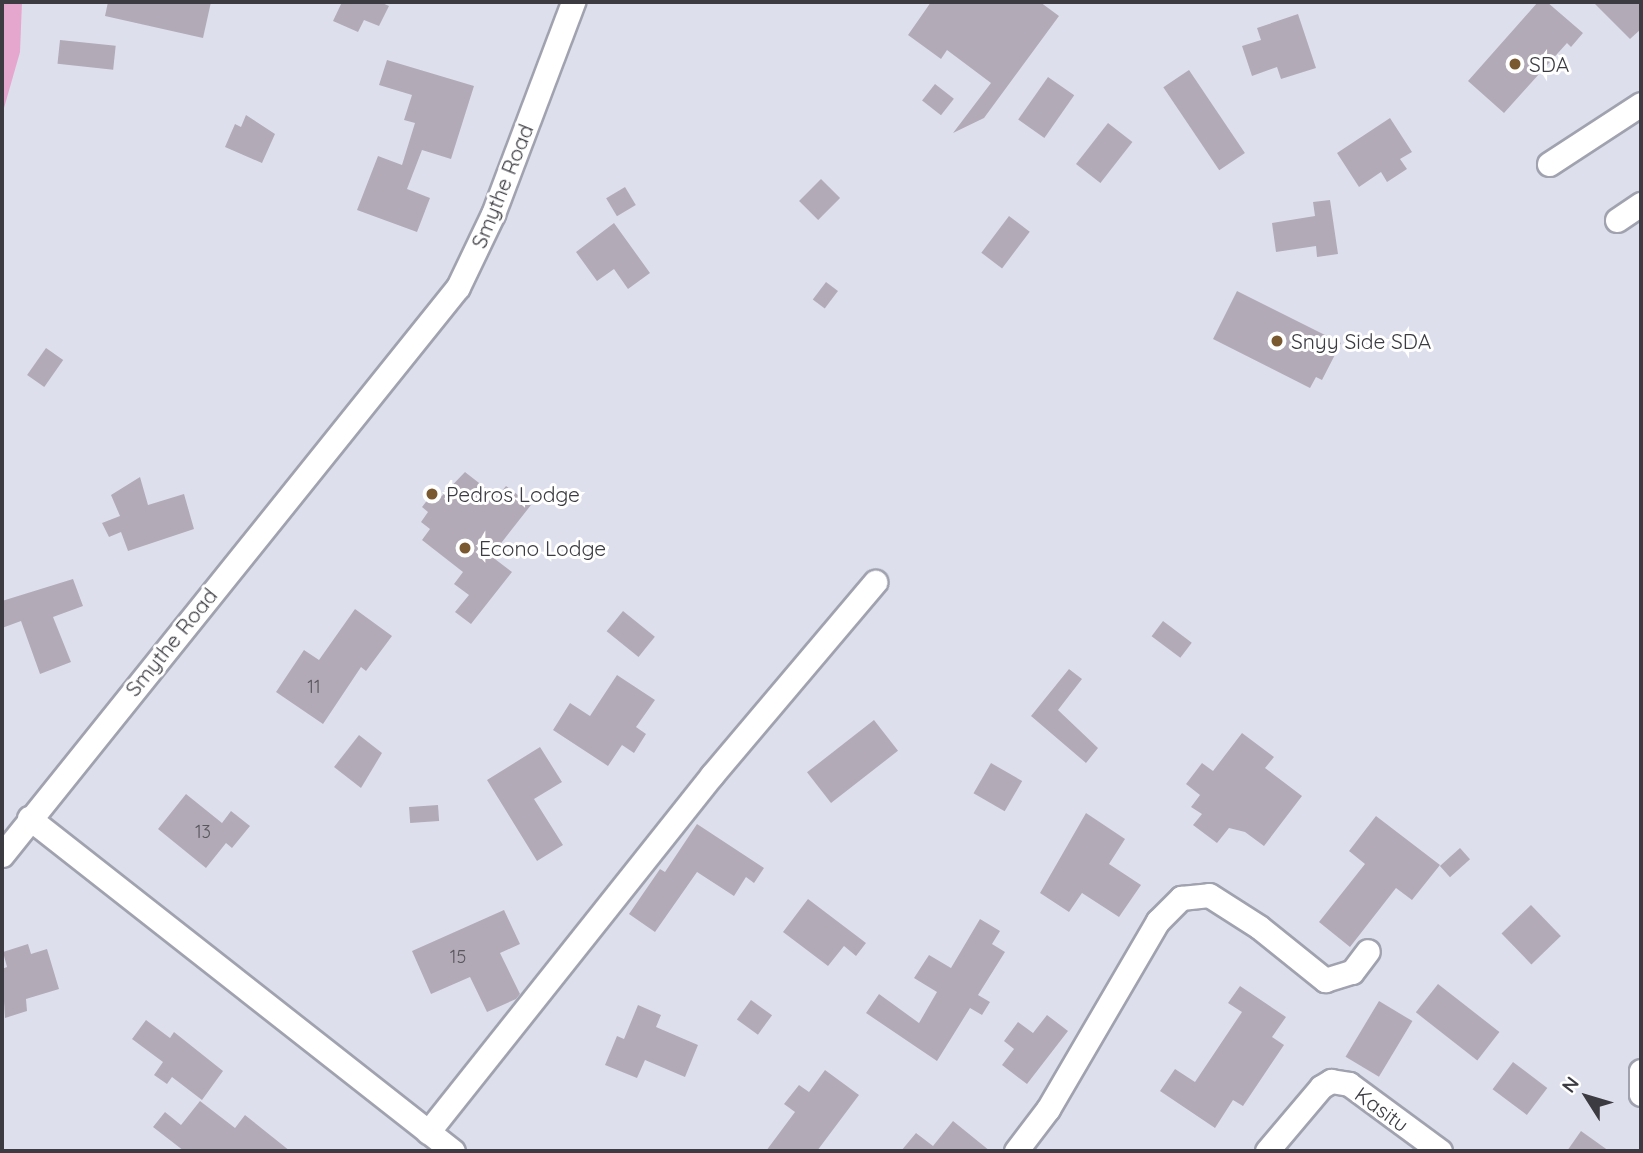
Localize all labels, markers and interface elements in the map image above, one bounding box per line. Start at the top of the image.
place label: SDA [1529,51,1569,77]
marker: SDA [1507,56,1523,72]
street label: Smythe Road [466,120,538,252]
place label: Snyy Side SDA [1291,328,1431,354]
marker: Snyy Side SDA [1269,333,1285,349]
place label: Pedros Lodge [446,481,580,507]
marker: Pedros Lodge [424,486,440,502]
place label: Econo Lodge [479,535,606,561]
marker: Econo Lodge [457,540,473,556]
street label: Smythe Road [120,583,222,701]
house number: 11 [307,676,321,698]
house number: 13 [195,821,211,843]
house number: 15 [450,946,466,968]
north arrow [1552,1062,1622,1132]
text: N [1556,1072,1584,1097]
street label: Kasitu [1350,1081,1414,1137]

